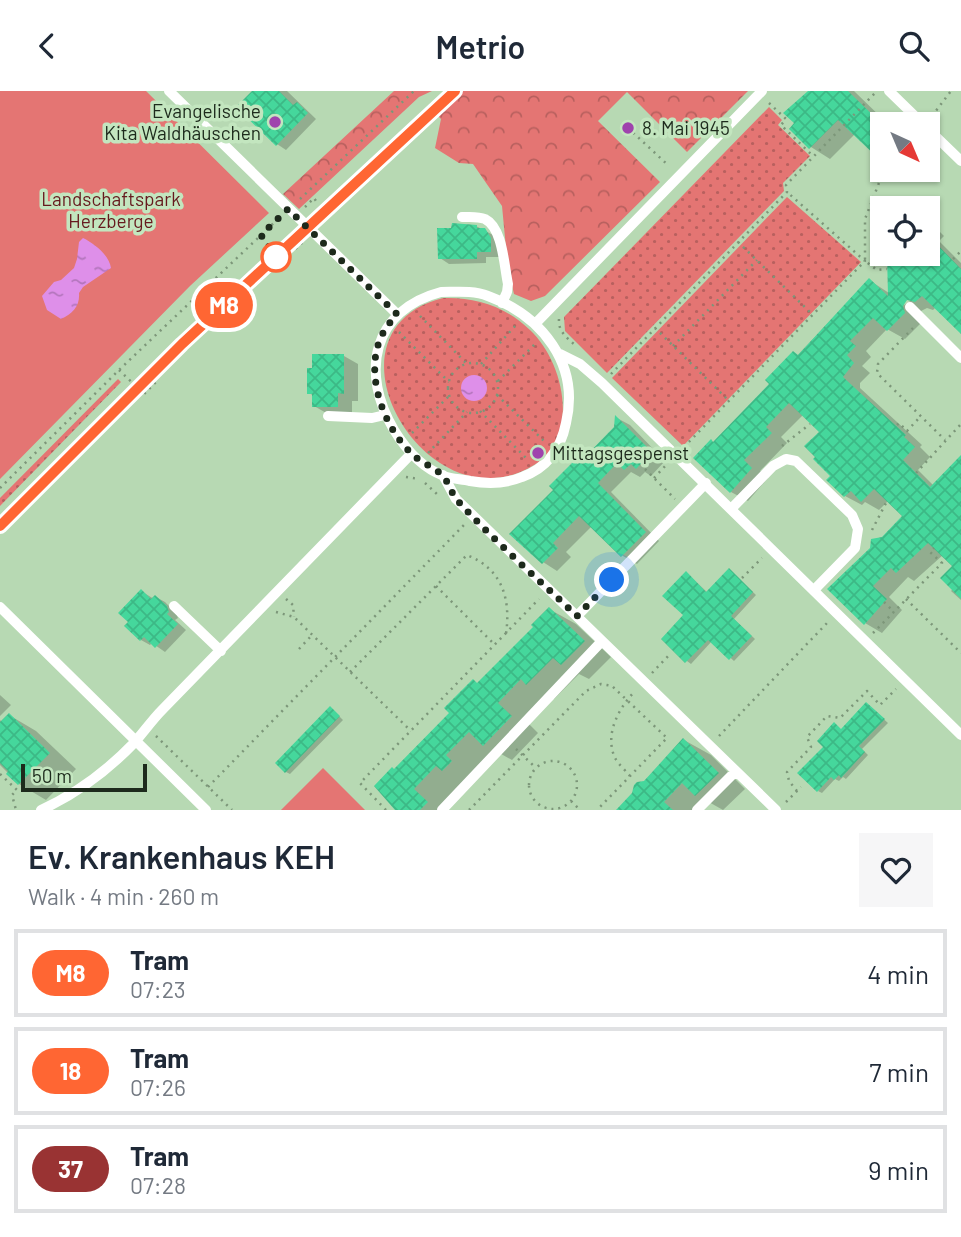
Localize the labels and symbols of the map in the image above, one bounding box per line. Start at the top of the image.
place label: Evangelische Kita Waldhäuschen [104,99,261,144]
north arrow [870,112,940,182]
marker: Evangelische Kita Waldhäuschen [267,114,283,130]
place label: 8. Mai 1945 [642,116,730,139]
marker: 8. Mai 1945 [620,120,636,136]
park label: Landschaftspark Herzberge [41,187,181,232]
unlabelled marker [261,242,291,272]
line badge: M8 [192,282,256,328]
place label: Mittagsgespenst [552,441,689,464]
marker: Mittagsgespenst [530,445,546,461]
your location [594,562,629,597]
scale bar [21,761,147,793]

